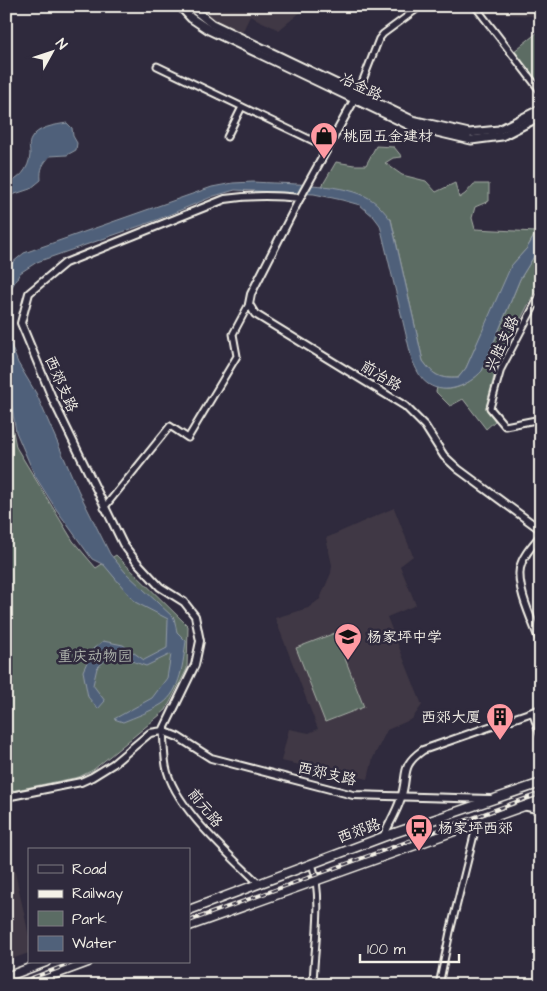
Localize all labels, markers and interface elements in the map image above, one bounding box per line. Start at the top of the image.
north arrow [28,28,78,78]
text: N [51,34,72,54]
street label: 冶金路 [336,68,386,106]
shop icon: 桃园五金建材 [309,121,339,160]
place label: 桃园五金建材 [343,126,433,147]
street label: 兴胜支路 [480,312,524,376]
street label: 西郊支路 [39,352,83,416]
street label: 前冶路 [356,355,406,397]
school or university icon: 杨家坪中学 [333,622,363,661]
place label: 杨家坪中学 [367,627,442,648]
park label: 重庆动物园 [57,646,133,667]
building icon: 西郊大厦 [485,702,515,741]
place label: 西郊大厦 [421,707,481,728]
street label: 西郊支路 [295,757,359,791]
street label: 前元路 [183,784,227,832]
street label: 西郊路 [334,813,384,849]
bus stop icon: 杨家坪西郊 [404,813,434,852]
place label: 杨家坪西郊 [438,818,513,839]
legend [28,848,190,964]
text: Road [72,859,107,880]
text: Railway [72,883,123,905]
text: Park [72,909,107,930]
scale bar [360,931,458,963]
text: Water [72,933,116,954]
text: 100 m [367,939,406,960]

